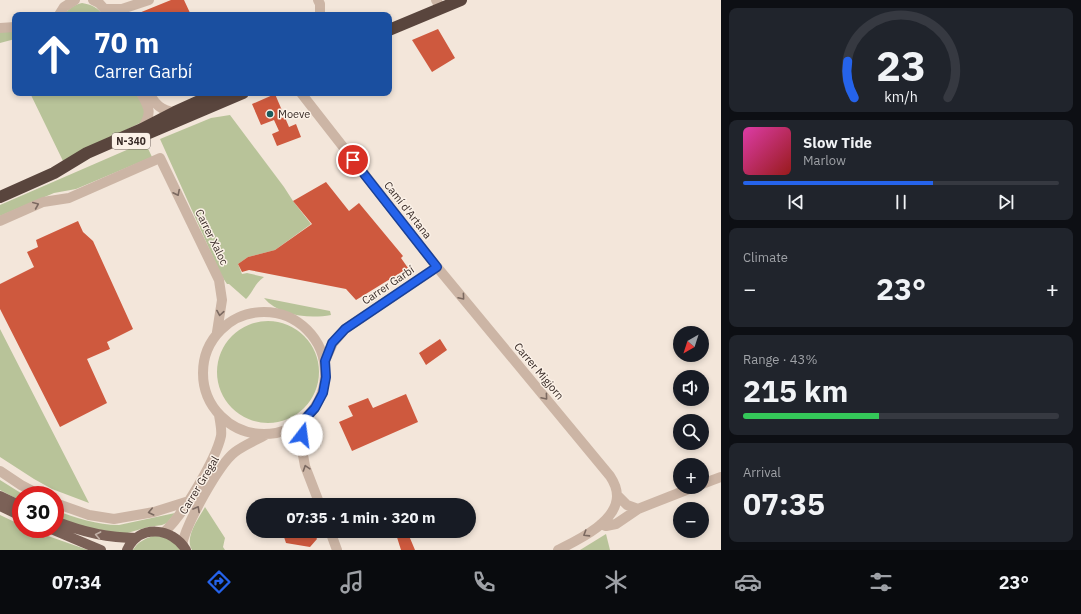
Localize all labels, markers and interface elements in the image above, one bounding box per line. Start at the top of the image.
text: 70 m [94,24,159,61]
icon: ahead [28,28,80,80]
text: 23 [876,38,926,92]
text: Carrer Garbí [94,60,192,83]
text: km/h [884,87,918,106]
place label: Moeve [278,107,310,121]
marker: Moeve [265,109,275,119]
road number: N-340 [112,133,150,149]
text: Slow Tide [803,133,872,152]
pin [336,143,370,177]
icon: arrive [342,149,364,171]
text: Marlow [803,152,846,169]
street label: Camí d'Artana [381,178,435,242]
one-way arrow [172,188,180,196]
icon: previous [785,191,807,213]
icon: pause [890,191,912,213]
icon: next [995,191,1017,213]
one-way arrow [31,202,39,210]
street label: Carrer Xaloc [192,207,232,268]
text: Climate [743,249,788,266]
street label: Carrer Garbí [359,262,417,308]
text: 23° [876,269,926,308]
text: − [743,274,756,303]
text: + [1046,274,1059,303]
one-way arrow [457,292,464,299]
one-way arrow [216,310,225,316]
north arrow [673,326,709,362]
map controls [673,326,709,538]
street label: Carrer Migjorn [511,340,567,402]
text: Range · 43% [743,351,817,368]
button: sound [673,370,709,406]
text: 215 km [743,371,848,410]
one-way arrow [540,392,547,399]
position arrow [281,414,323,456]
button: search [673,414,709,450]
street label: Carrer Gregal [176,453,222,517]
button: + [673,458,709,494]
text: Arrival [743,464,781,481]
one-way arrow [302,465,311,472]
text: 07:35 [743,484,825,523]
speed limit sign: 30 [12,486,64,538]
button: − [673,502,709,538]
one-way arrow [193,506,200,513]
one-way arrow [148,508,155,516]
text: 07:35 · 1 min · 320 m [287,508,435,527]
one-way arrow [583,529,590,537]
one-way arrow [94,531,101,539]
icon: directions [205,568,233,596]
icon: music [338,568,366,596]
icon: phone [470,568,498,596]
icon: climate [602,568,630,596]
icon: car [734,568,762,596]
icon: filters [867,568,895,596]
text: 07:34 [52,571,101,594]
text: 23° [999,571,1029,594]

